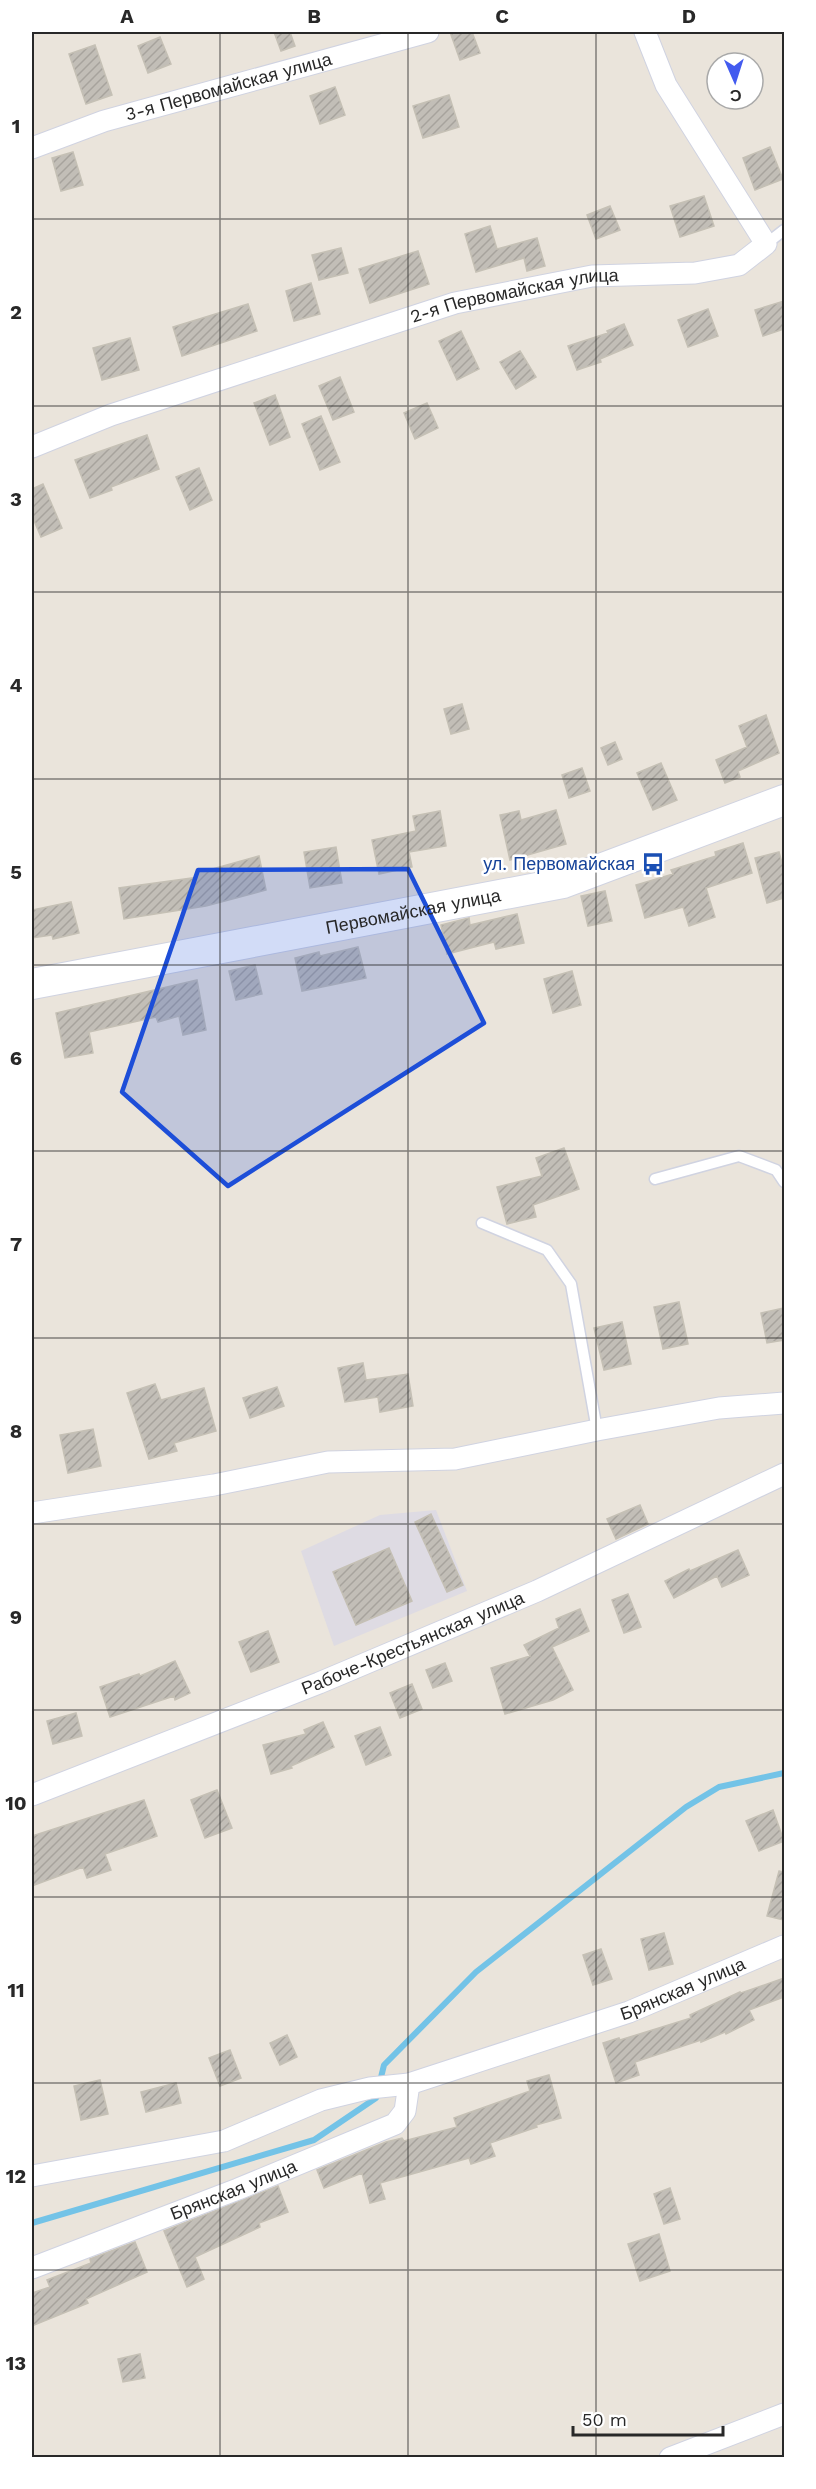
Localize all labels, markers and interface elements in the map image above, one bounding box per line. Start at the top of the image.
text: A [120,4,134,28]
text: B [307,4,321,28]
text: C [495,4,509,28]
text: D [682,4,696,28]
street label: 3-я Первомайская улица [123,48,335,125]
north arrow [705,51,765,111]
text: С [729,86,742,105]
text: 1 [12,114,20,138]
street label: 2-я Первомайская улица [407,264,620,327]
text: 2 [10,300,22,324]
text: 3 [10,487,22,511]
text: 4 [10,673,23,697]
bus stop icon: ул. Первомайская [640,851,666,877]
place label: ул. Первомайская [483,853,635,874]
text: 5 [10,860,22,884]
street label: Первомайская улица [324,884,503,938]
text: 6 [10,1046,22,1070]
text: 7 [10,1232,22,1256]
text: 8 [10,1419,22,1443]
street label: Рабоче-Крестьянская улица [298,1586,528,1699]
text: 9 [10,1605,22,1629]
text: 10 [5,1791,27,1815]
street label: Брянская улица [617,1952,749,2024]
text: 11 [7,1978,25,2002]
street label: Брянская улица [167,2155,300,2224]
text: 12 [6,2164,26,2188]
text: 13 [6,2351,26,2375]
scale bar [573,2399,723,2437]
text: 50 m [582,2409,627,2430]

